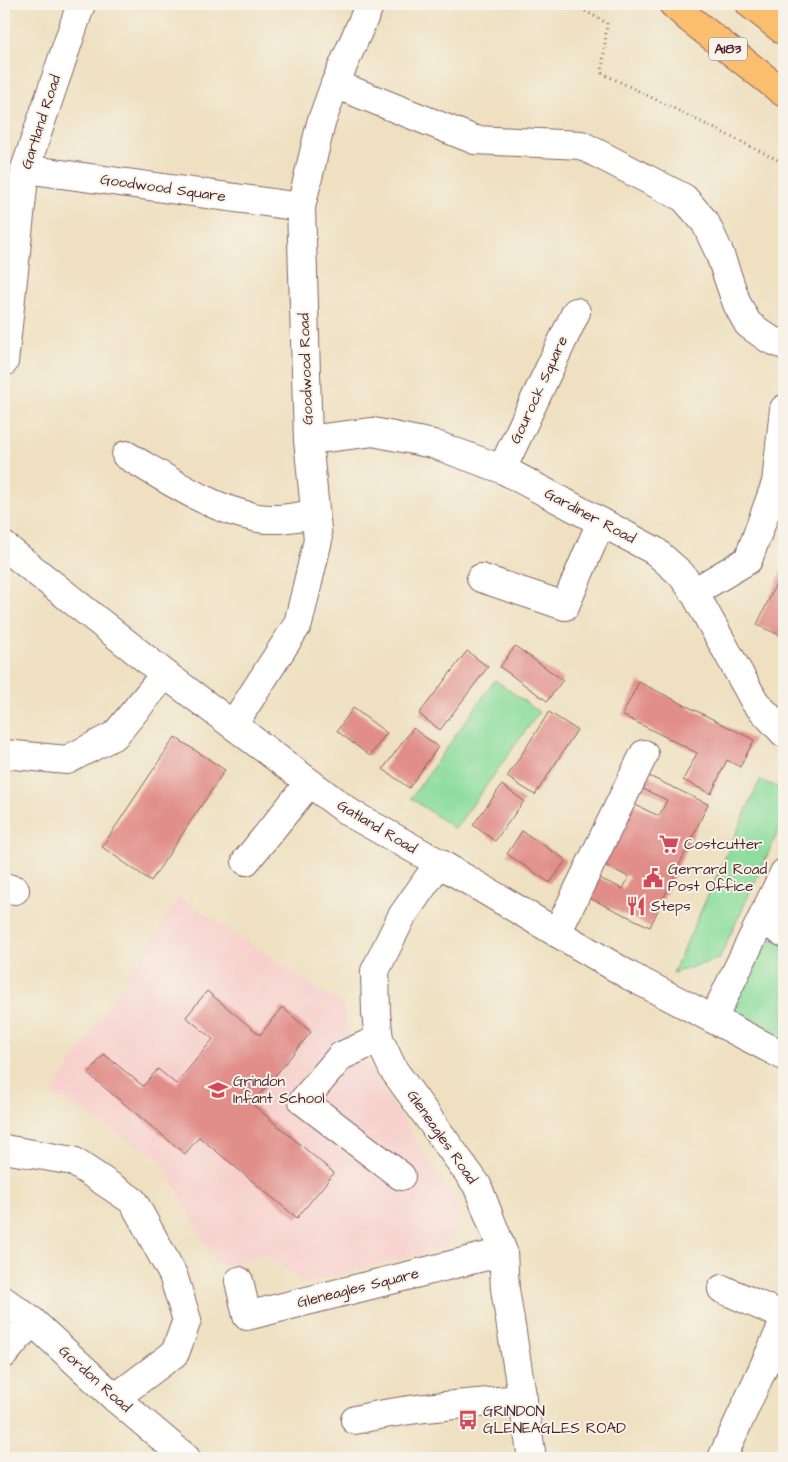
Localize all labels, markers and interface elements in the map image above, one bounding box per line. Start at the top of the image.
road number: A183 [709,38,747,61]
street label: Gartland Road [16,72,66,172]
street label: Goodwood Square [99,169,227,207]
street label: Goodwood Road [294,312,318,425]
street label: Gourock Square [505,333,573,447]
street label: Gardiner Road [541,483,640,549]
street label: Gatland Road [333,795,421,859]
supermarket icon: Costcutter [658,833,680,855]
place label: Costcutter [684,834,762,855]
place label: Gerrard Road Post Office [668,859,767,897]
public building icon: Gerrard Road Post Office [642,867,664,889]
restaurant icon: Steps [625,895,647,917]
place label: Steps [651,896,691,917]
place label: Grindon Infant School [233,1071,325,1109]
school or university icon: Grindon Infant School [207,1079,229,1101]
street label: Gleneagles Road [401,1086,482,1189]
street label: Gleneagles Square [295,1263,421,1314]
street label: Gordon Road [54,1341,136,1418]
place label: GRINDON GLENEAGLES ROAD [483,1401,626,1439]
bus stop icon: GRINDON GLENEAGLES ROAD [457,1409,479,1431]

